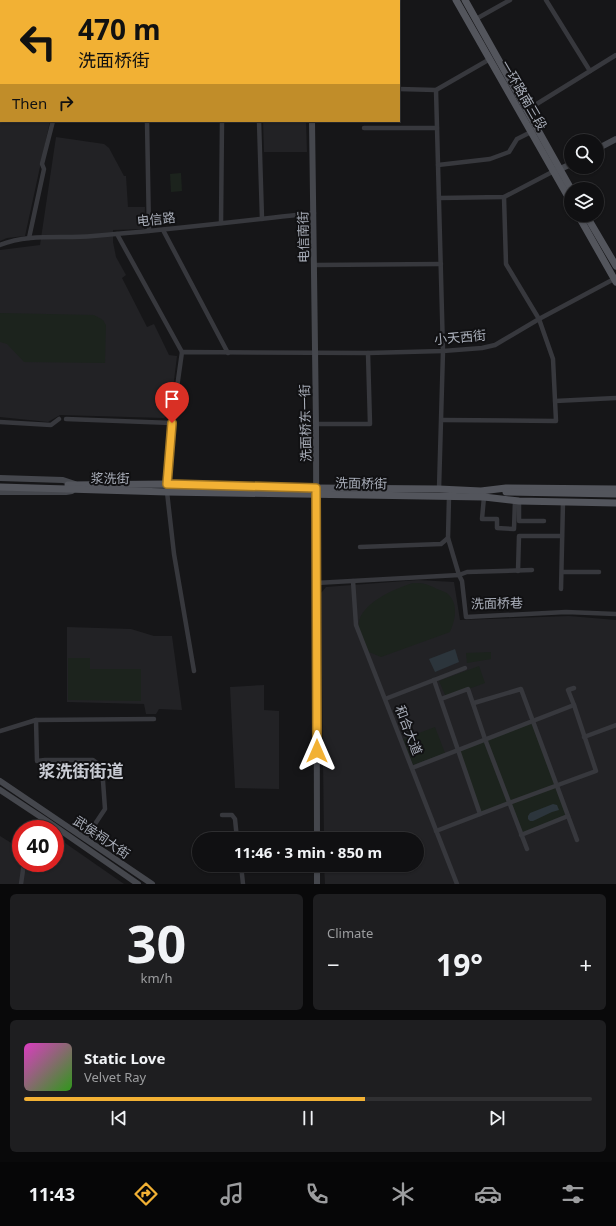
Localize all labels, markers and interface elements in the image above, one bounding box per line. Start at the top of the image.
text: 470 m [78,10,161,48]
icon: left [12,16,64,68]
text: 洗面桥街 [78,48,150,72]
street label: 一环路南三段 [497,57,551,133]
icon: right [55,92,77,114]
text: Then [12,93,47,113]
map controls [564,134,604,222]
button: search [564,134,604,174]
button: layers [564,182,604,222]
street label: 电信路 [136,208,176,230]
street label: 电信南街 [294,211,312,263]
street label: 小天西街 [433,326,487,348]
pin [155,382,189,423]
street label: 洗面桥东一街 [295,384,315,462]
icon: arrive [161,388,183,410]
street label: 浆洗街 [90,469,130,487]
street label: 洗面桥街 [335,474,387,492]
street label: 洗面桥巷 [471,594,523,612]
street label: 和合大道 [391,702,427,758]
position arrow [296,730,338,772]
district label: 浆洗街街道 [39,759,124,782]
street label: 武侯祠大街 [70,811,134,863]
speed limit sign: 40 [12,820,64,872]
text: 11:46 · 3 min · 850 m [234,842,382,862]
text: 30 [127,907,186,978]
text: Climate [327,924,373,942]
text: 19° [436,944,483,985]
text: − [327,949,340,979]
text: + [579,949,592,979]
text: km/h [141,969,172,987]
text: Static Love [84,1048,165,1068]
text: Velvet Ray [84,1068,146,1086]
icon: previous [108,1107,130,1129]
icon: pause [297,1107,319,1129]
icon: next [486,1107,508,1129]
icon: directions [132,1180,160,1208]
icon: music [218,1180,246,1208]
icon: phone [303,1180,331,1208]
icon: climate [389,1180,417,1208]
icon: car [474,1180,502,1208]
icon: filters [559,1180,587,1208]
text: 11:43 [29,1182,75,1206]

